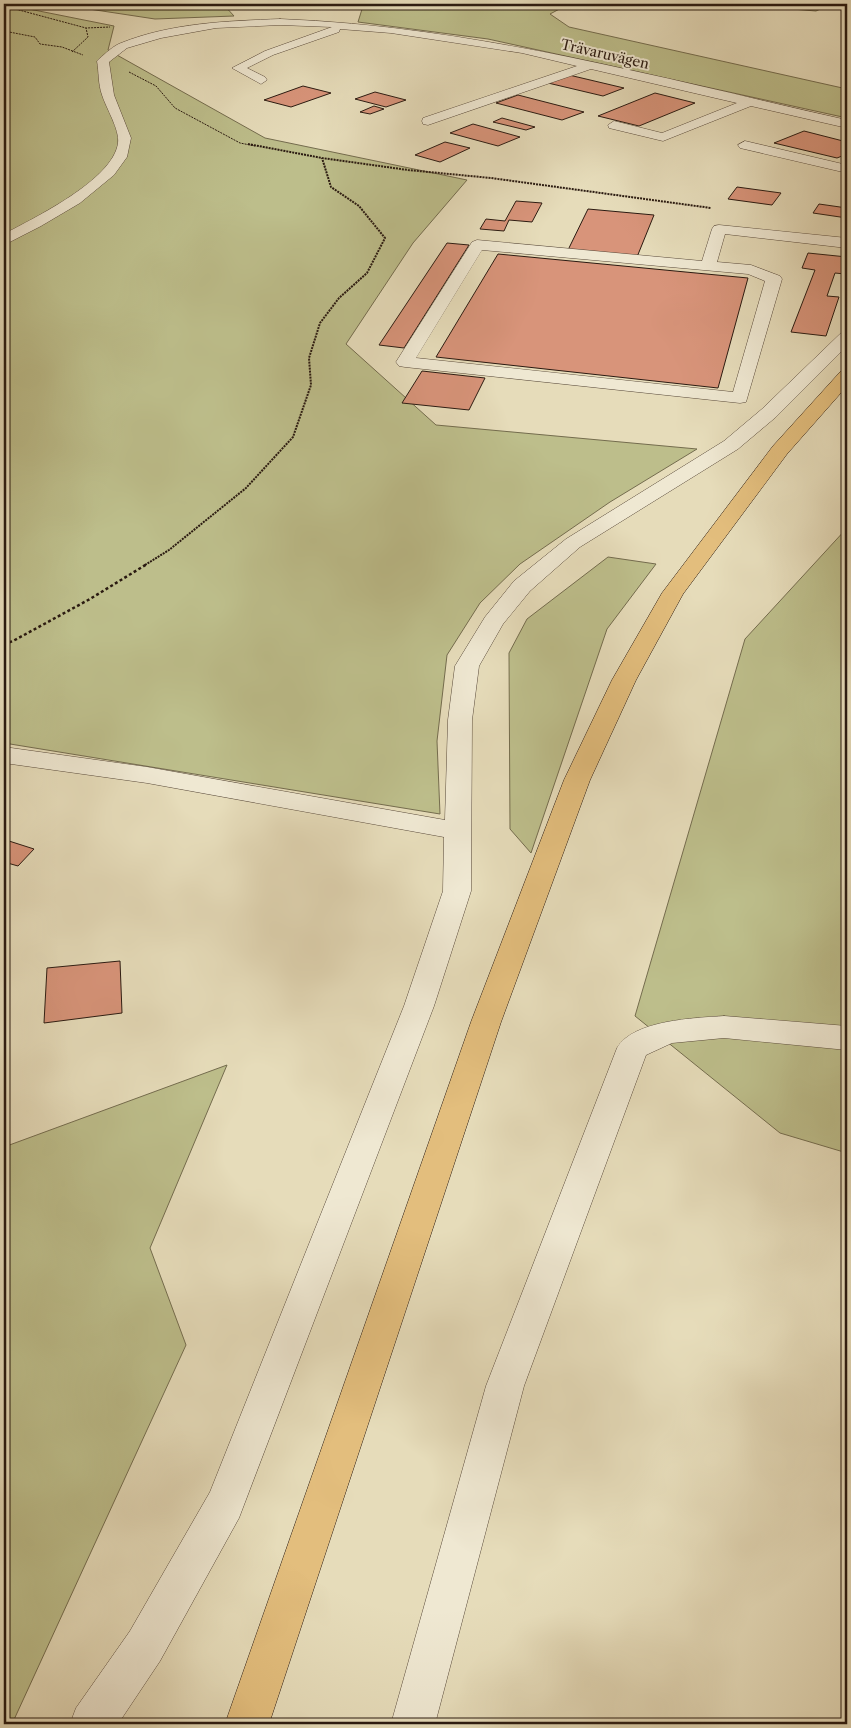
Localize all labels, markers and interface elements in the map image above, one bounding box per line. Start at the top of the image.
street label: Trävaruvägen [559,35,651,73]

